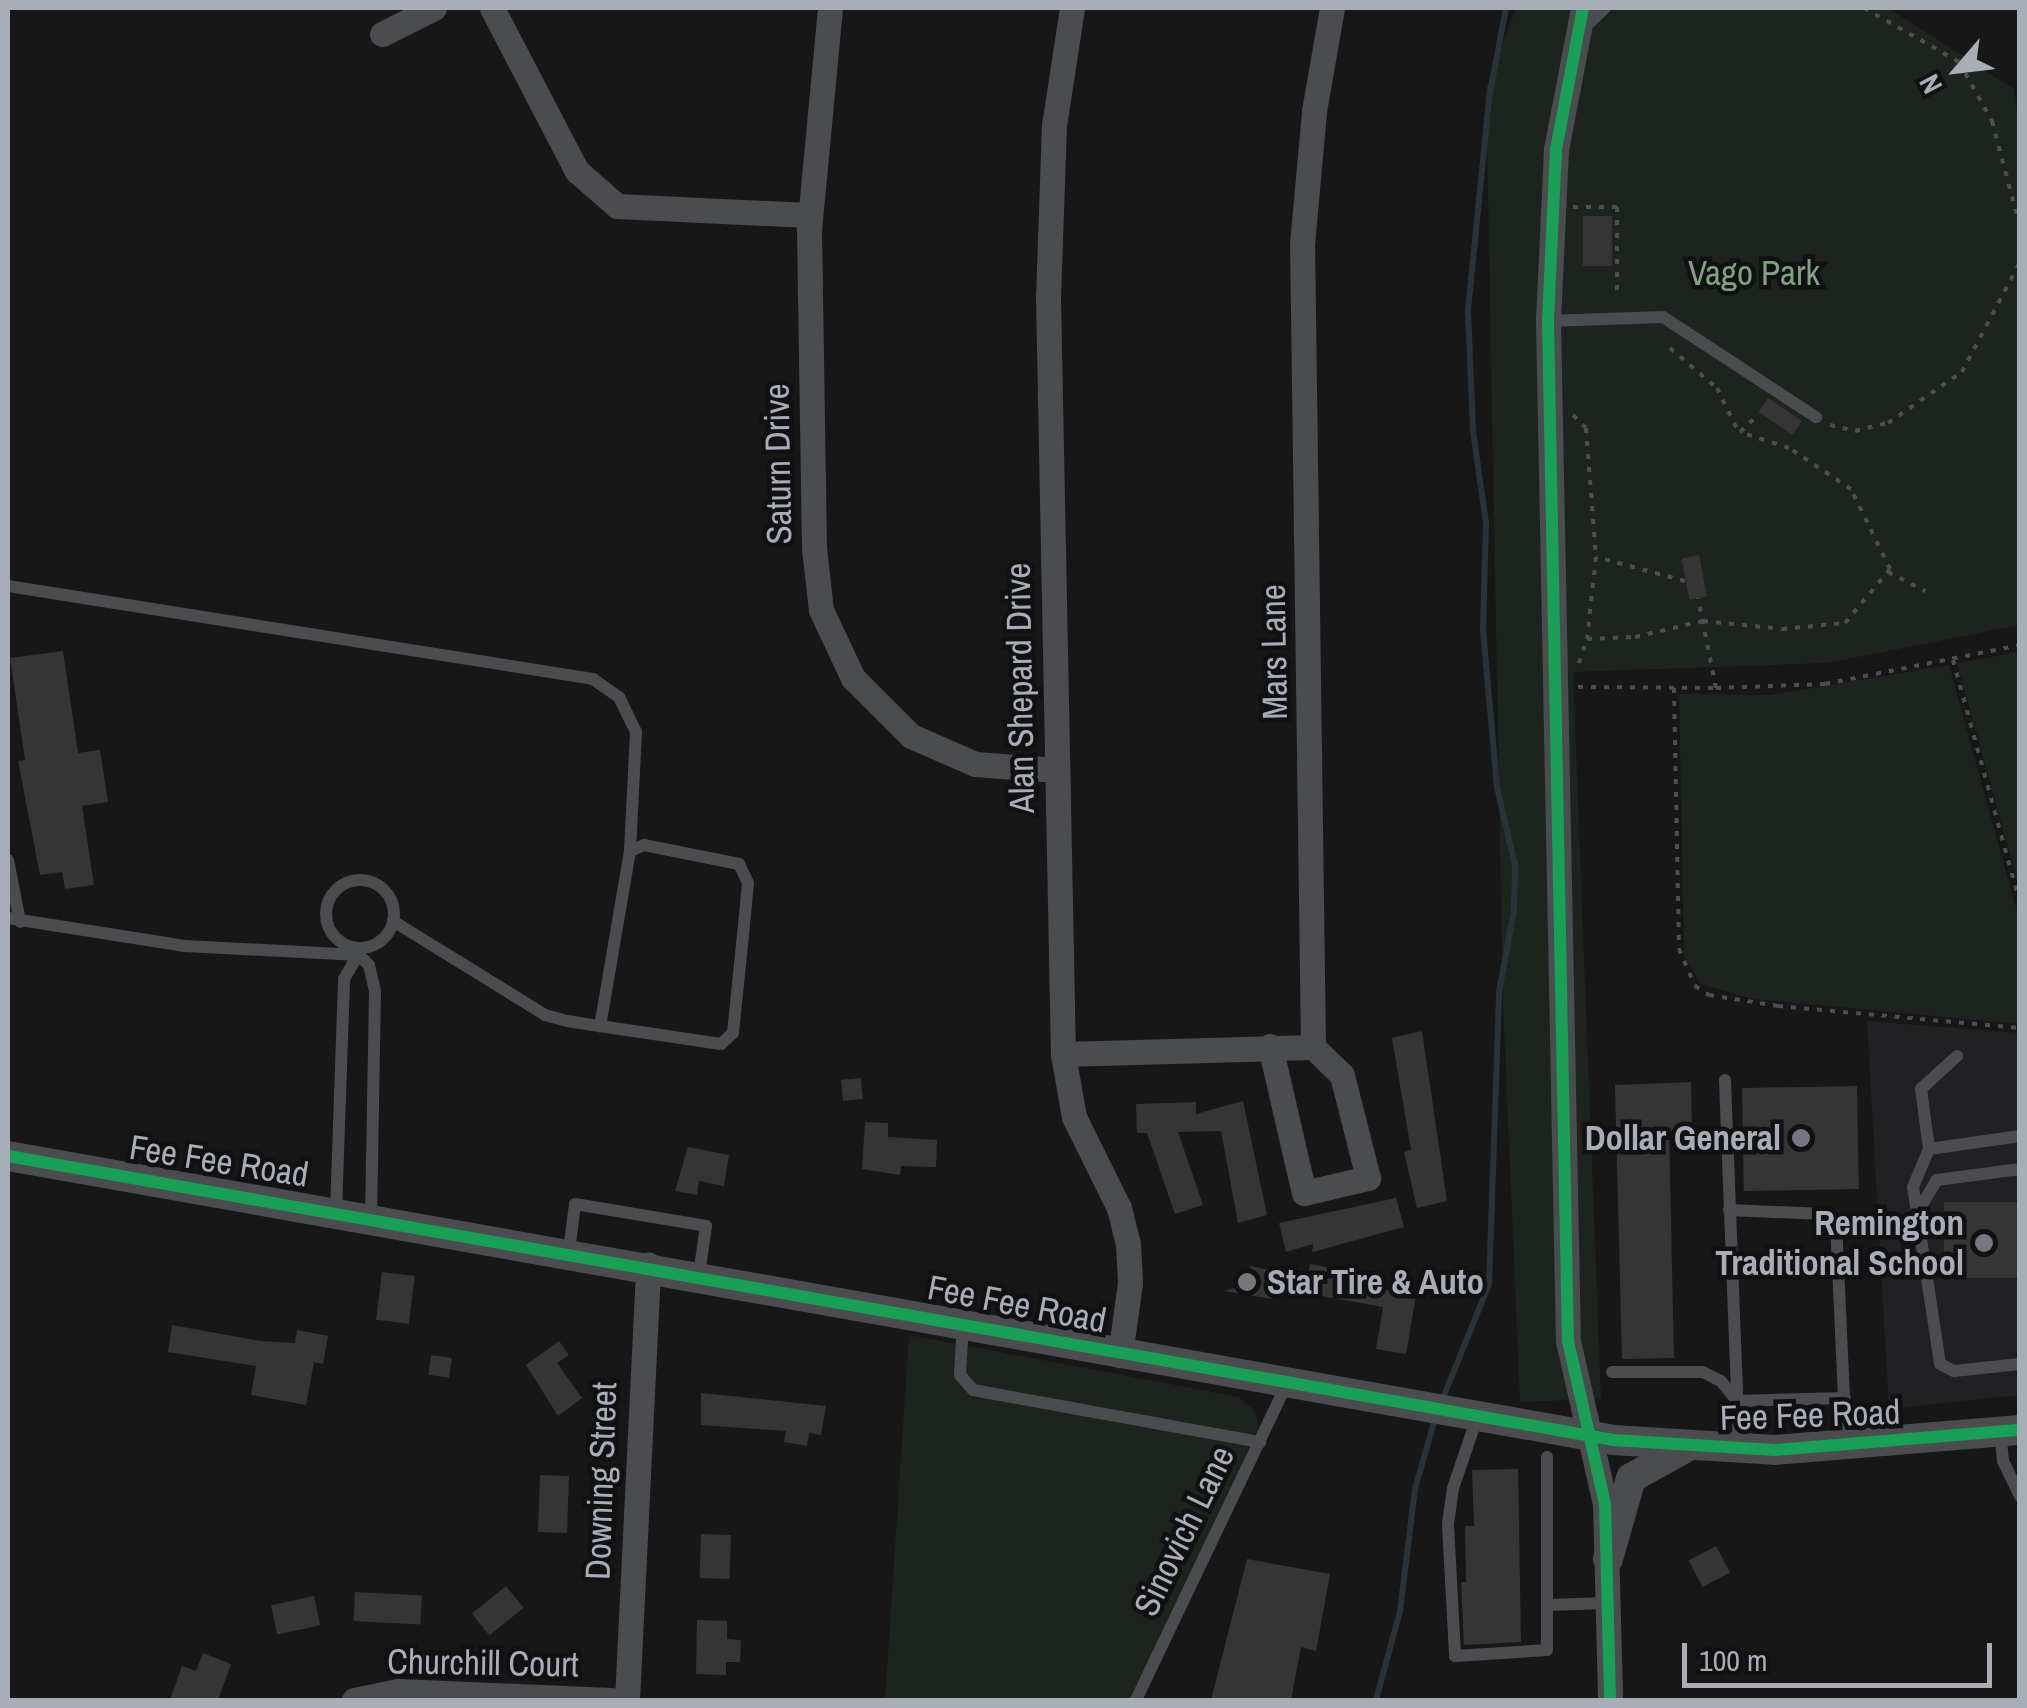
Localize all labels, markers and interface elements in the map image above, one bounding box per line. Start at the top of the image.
north arrow [1907,20,2007,120]
text: N [1910,68,1951,100]
park label: Vago Park [1688,252,1820,294]
street label: Saturn Drive [756,383,800,545]
street label: Alan Shepard Drive [997,562,1043,814]
street label: Mars Lane [1252,584,1296,720]
place label: Dollar General [1585,1117,1781,1159]
street label: Fee Fee Road [126,1126,312,1196]
marker: Dollar General [1790,1127,1812,1149]
place label: Remington Traditional School [1715,1202,1964,1284]
marker: Remington Traditional School [1973,1232,1995,1254]
place label: Star Tire & Auto [1267,1261,1485,1303]
street label: Fee Fee Road [924,1266,1110,1342]
marker: Star Tire & Auto [1236,1271,1258,1293]
street label: Downing Street [577,1381,625,1581]
street label: Fee Fee Road [1719,1391,1901,1439]
street label: Sinovich Lane [1125,1439,1243,1623]
scale bar [1687,1623,1997,1685]
street label: Churchill Court [387,1640,579,1686]
text: 100 m [1699,1640,1767,1680]

